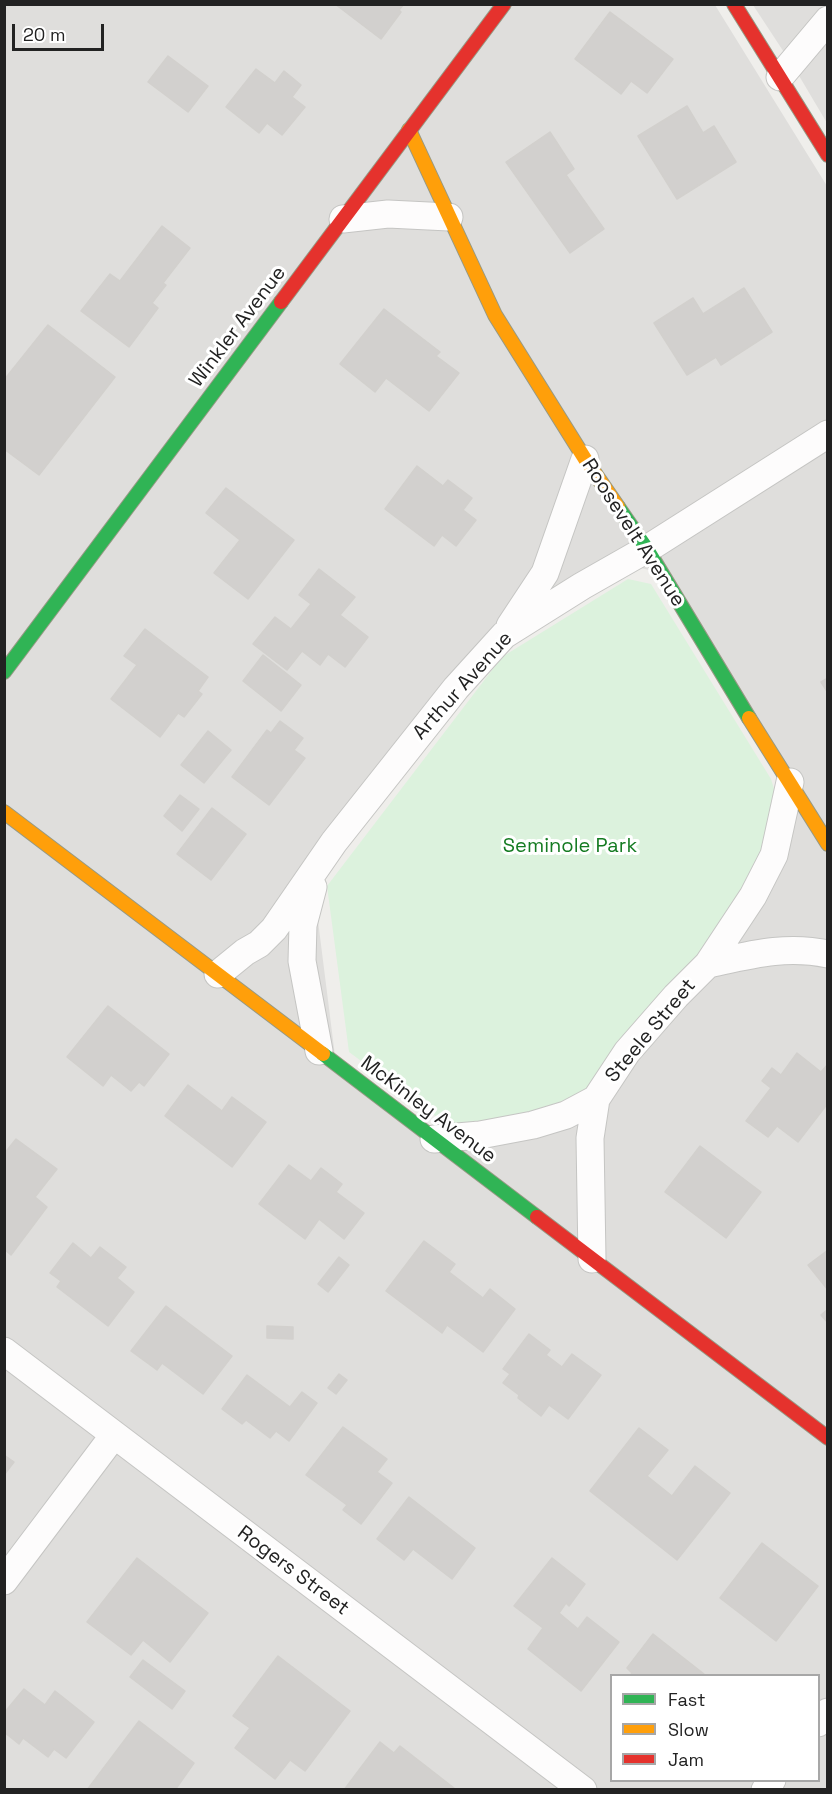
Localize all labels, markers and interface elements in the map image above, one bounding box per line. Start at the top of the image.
scale bar [15,12,106,50]
text: 20 m [23,23,66,46]
street label: Winkler Avenue [185,262,291,392]
street label: Roosevelt Avenue [576,455,690,611]
street label: Arthur Avenue [408,627,518,745]
park label: Seminole Park [503,835,637,859]
street label: Steele Street [601,974,701,1088]
street label: McKinley Avenue [356,1051,500,1169]
street label: Rogers Street [232,1521,354,1621]
legend [610,1674,820,1782]
text: Fast [668,1688,705,1711]
text: Slow [668,1718,709,1741]
text: Jam [668,1748,704,1771]

